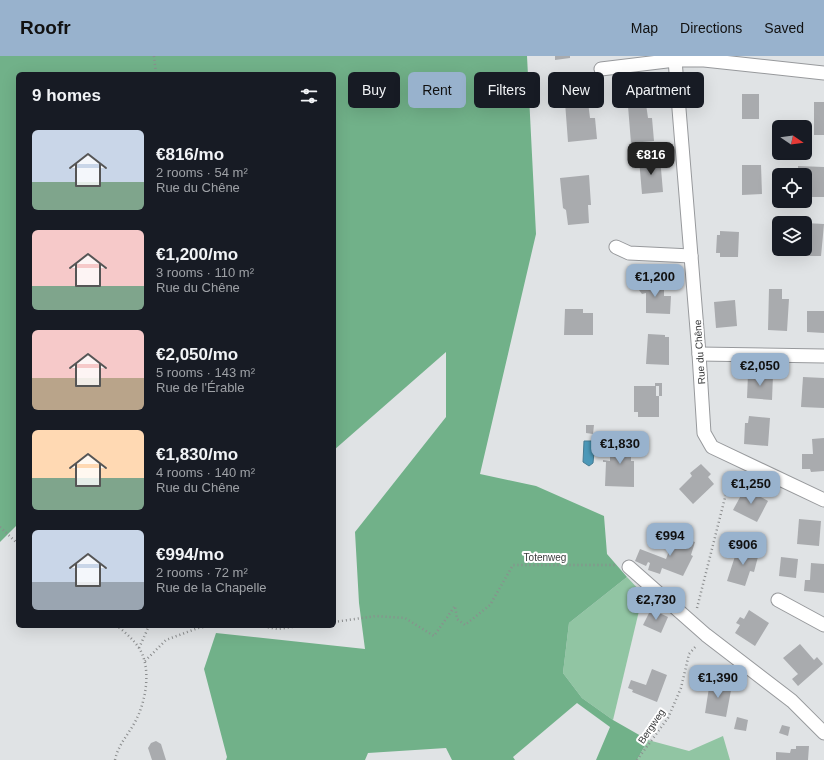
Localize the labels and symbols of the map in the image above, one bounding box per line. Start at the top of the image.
north arrow [772,120,812,160]
pin: €816 [627,142,675,176]
pin: €1,200 [622,264,688,298]
street label: Rue du Chêne [692,319,707,385]
pin: €2,050 [727,353,793,387]
pin: €1,830 [587,431,653,465]
pin: €1,250 [718,471,784,505]
pin: €994 [646,523,694,557]
pin: €906 [719,532,767,566]
street label: Totenweg [524,552,566,563]
pin: €2,730 [623,587,689,621]
pin: €1,390 [685,665,751,699]
street label: Bergweg [636,707,667,746]

